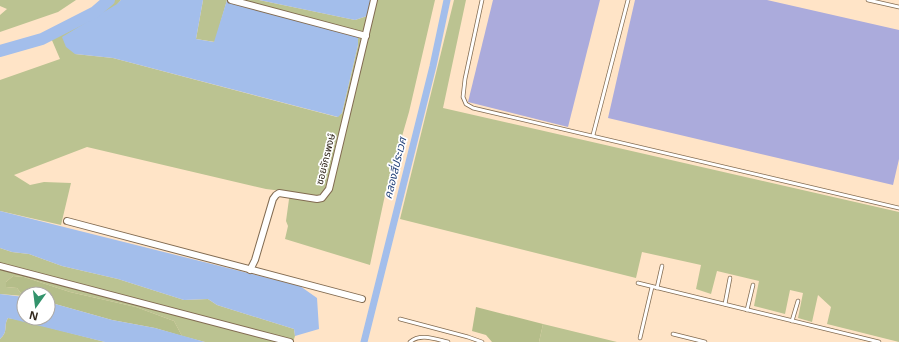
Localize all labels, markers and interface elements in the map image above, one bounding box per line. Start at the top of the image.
street label: ซอยจักรพงษ์ [312,131,338,186]
water label: คลองสี่ประเวศ [380,135,410,200]
north arrow [16,286,56,326]
text: N [27,308,40,325]

